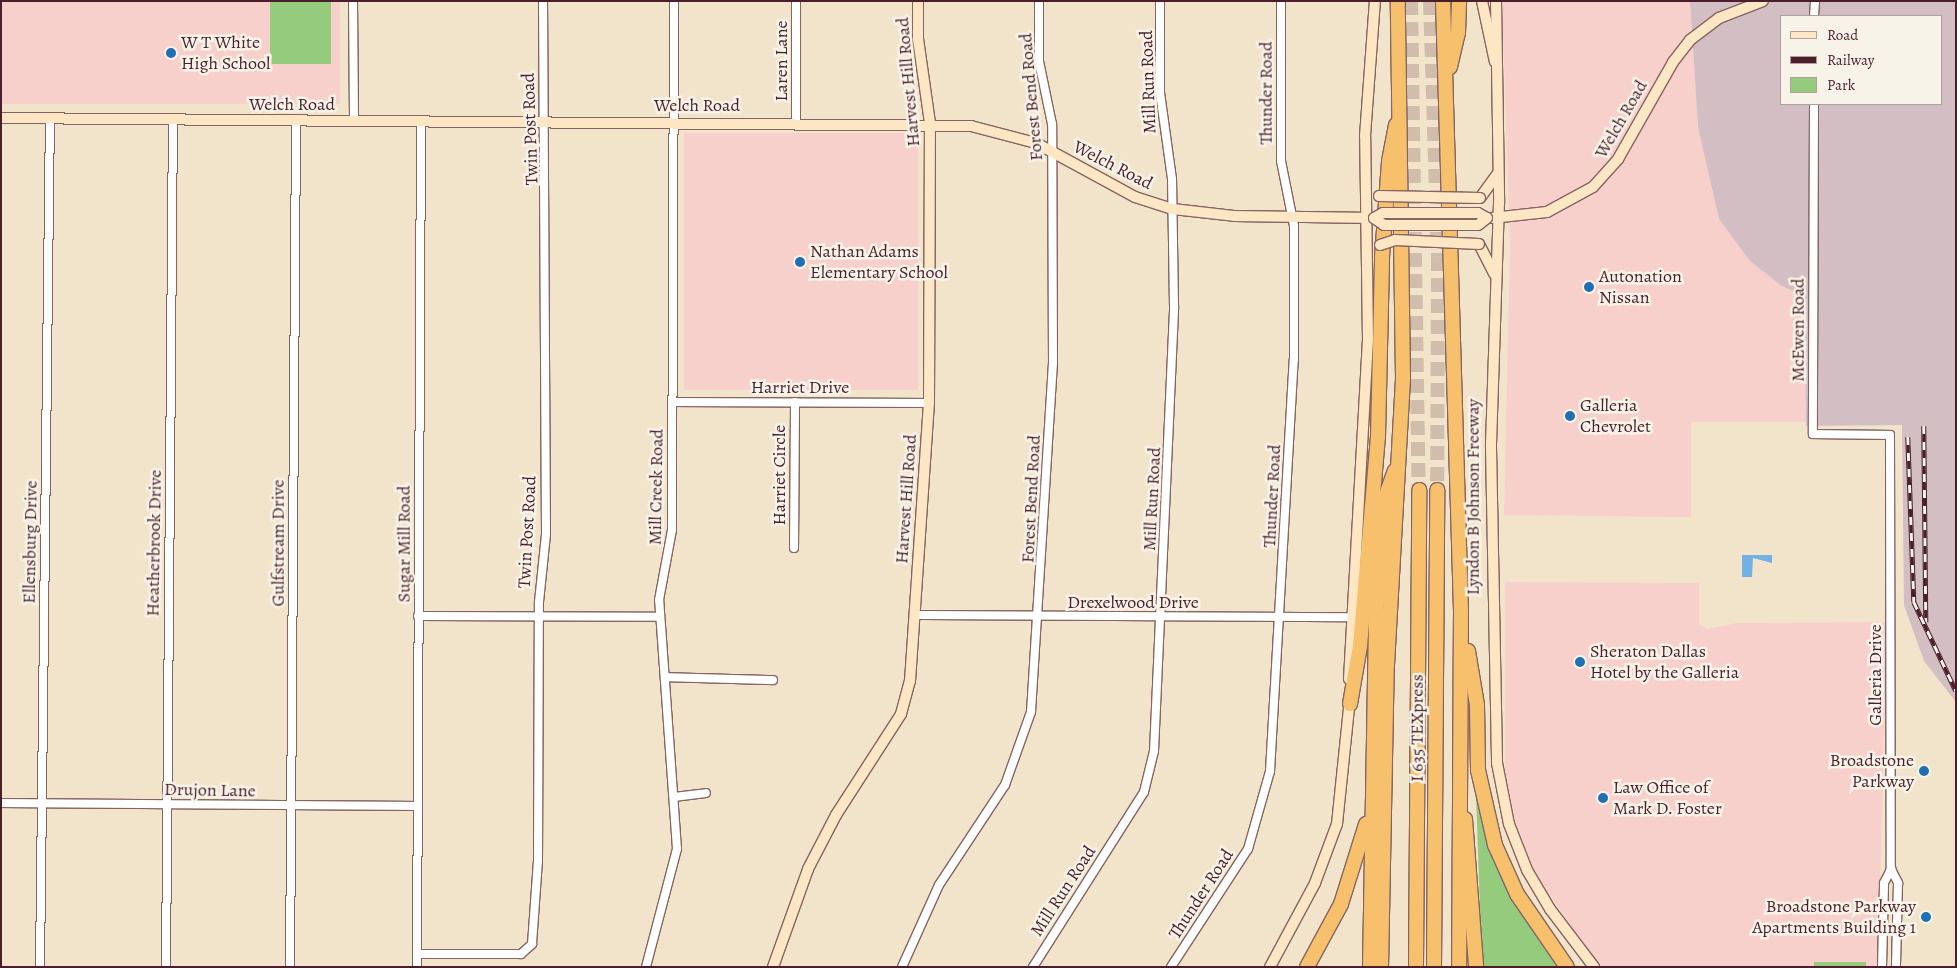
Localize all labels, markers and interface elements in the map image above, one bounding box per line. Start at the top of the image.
legend [1780,15,1942,105]
street label: Harvest Hill Road [892,17,924,147]
street label: Laren Lane [770,20,792,102]
text: Road [1827,25,1858,45]
street label: Mill Run Road [1135,30,1161,134]
place label: W T White High School [181,32,270,74]
street label: Forest Bend Road [1015,32,1047,162]
street label: Thunder Road [1255,41,1277,145]
marker: W T White High School [165,47,177,59]
text: Railway [1827,50,1874,70]
street label: Twin Post Road [517,72,543,186]
text: Park [1827,75,1855,95]
street label: Welch Road [1590,76,1652,162]
street label: Welch Road [249,93,335,115]
street label: Welch Road [654,94,740,116]
street label: Welch Road [1070,136,1156,194]
place label: Nathan Adams Elementary School [810,241,948,284]
marker: Nathan Adams Elementary School [794,256,806,268]
place label: Autonation Nissan [1599,266,1682,308]
street label: McEwen Road [1787,278,1809,382]
marker: Autonation Nissan [1583,281,1595,293]
street label: Harriet Drive [751,376,849,398]
place label: Galleria Chevrolet [1580,395,1651,438]
street label: Lyndon B Johnson Freeway [1462,399,1484,595]
marker: Galleria Chevrolet [1564,410,1576,422]
street label: Harriet Circle [768,425,790,525]
street label: Mill Creek Road [644,429,668,545]
street label: Harvest Hill Road [891,434,921,564]
street label: Forest Bend Road [1017,434,1045,564]
street label: Thunder Road [1259,444,1285,548]
street label: Mill Run Road [1139,447,1165,551]
street label: Heatherbrook Drive [142,469,166,617]
street label: Twin Post Road [513,475,541,589]
street label: Gulfstream Drive [267,479,289,607]
street label: Ellensburg Drive [18,480,42,604]
street label: Sugar Mill Road [393,486,415,602]
street label: Drexelwood Drive [1067,591,1199,613]
street label: Galleria Drive [1864,624,1886,726]
place label: Sheraton Dallas Hotel by the Galleria [1590,641,1739,684]
marker: Sheraton Dallas Hotel by the Galleria [1574,656,1586,668]
street label: I 635 TEXpress [1406,674,1428,782]
place label: Broadstone Parkway [1830,750,1914,792]
marker: Broadstone Parkway [1918,765,1930,777]
place label: Law Office of Mark D. Foster [1613,777,1722,820]
street label: Drujon Lane [164,778,256,802]
marker: Law Office of Mark D. Foster [1597,792,1609,804]
street label: Mill Run Road [1026,842,1100,940]
street label: Thunder Road [1164,845,1238,943]
place label: Broadstone Parkway Apartments Building 1 [1752,896,1916,939]
marker: Broadstone Parkway Apartments Building 1 [1920,911,1932,923]

